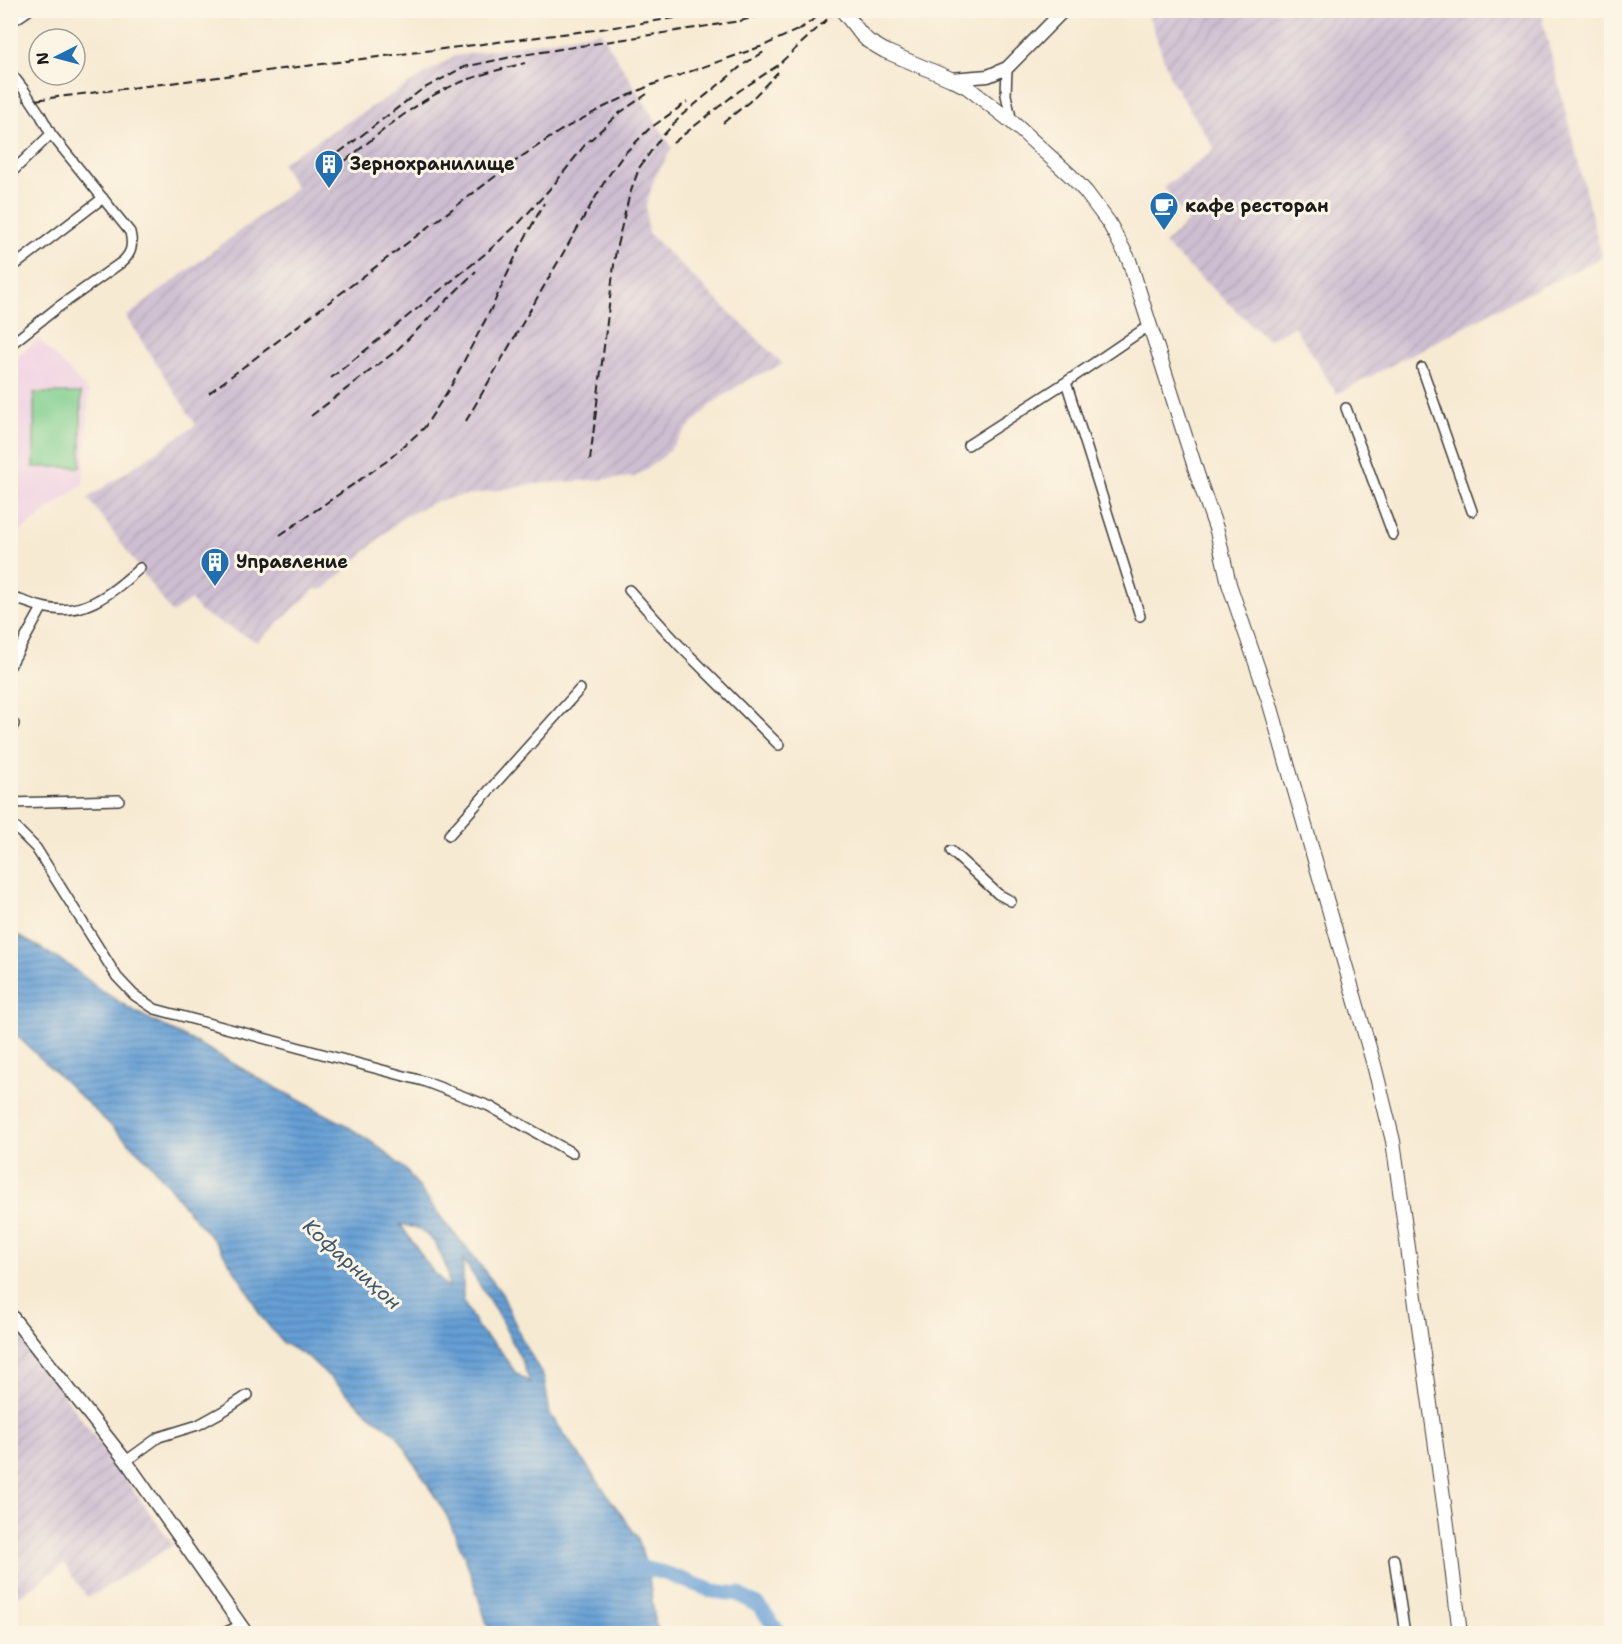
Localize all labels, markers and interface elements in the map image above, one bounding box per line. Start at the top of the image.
north arrow [27,27,87,87]
text: N [31,51,54,66]
building icon: Зернохранилище [313,148,345,190]
place label: Зернохранилище [350,152,515,176]
cafe icon: кафе ресторан [1148,190,1180,232]
place label: кафе ресторан [1185,194,1329,218]
building icon: Управление [199,546,231,588]
place label: Управление [236,550,348,574]
water label: Кофарниҳон [297,1213,407,1315]

